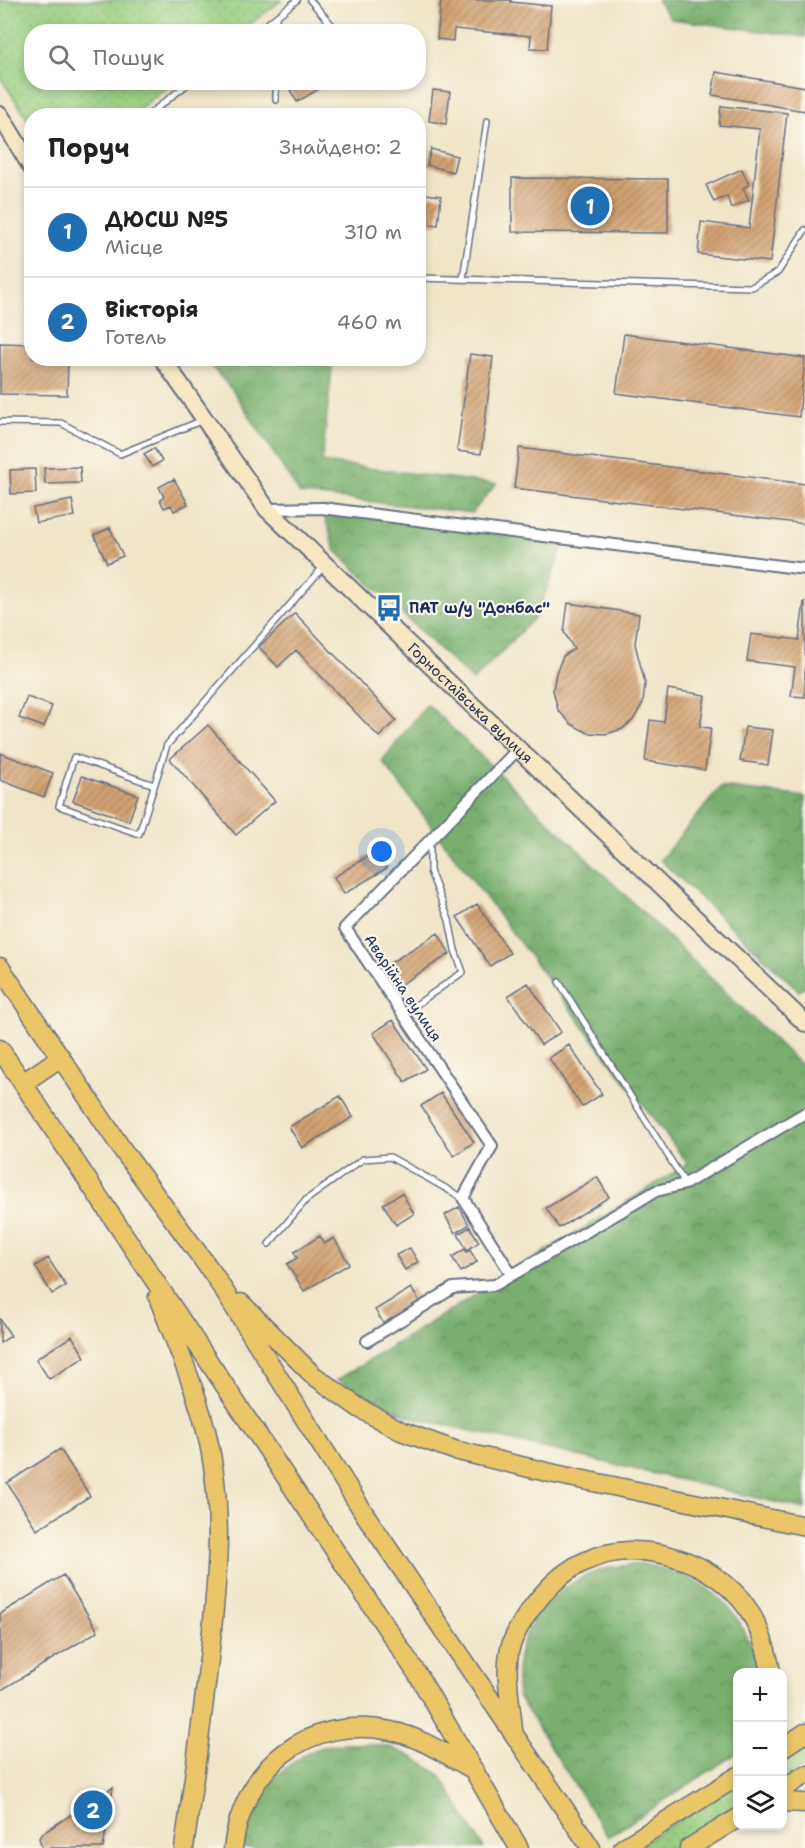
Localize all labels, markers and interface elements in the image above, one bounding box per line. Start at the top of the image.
search box [24,24,426,90]
icon: search [45,41,78,74]
text: Пошук [93,43,164,72]
text: Поруч [48,130,130,165]
text: Знайдено: 2 [279,134,402,160]
pin: 1 [570,184,610,228]
text: ДЮСШ №5 [105,205,228,234]
text: 1 [63,219,72,245]
text: 310 m [343,219,402,245]
text: Місце [105,234,163,260]
text: Вікторія [105,295,199,324]
text: 2 [61,309,75,335]
text: 460 m [337,309,402,335]
text: Готель [105,324,166,350]
bus stop icon: ПАТ ш/у "Донбас" [374,593,404,623]
place label: ПАТ ш/у "Донбас" [409,598,550,618]
street label: Горностаївська вулиця [403,638,537,768]
your location [367,837,396,866]
street label: Аварійна вулиця [360,930,446,1046]
map controls [733,1668,787,1830]
button: + [733,1668,787,1722]
button: − [733,1722,787,1776]
button: layers [733,1776,787,1830]
pin: 2 [74,1788,112,1832]

